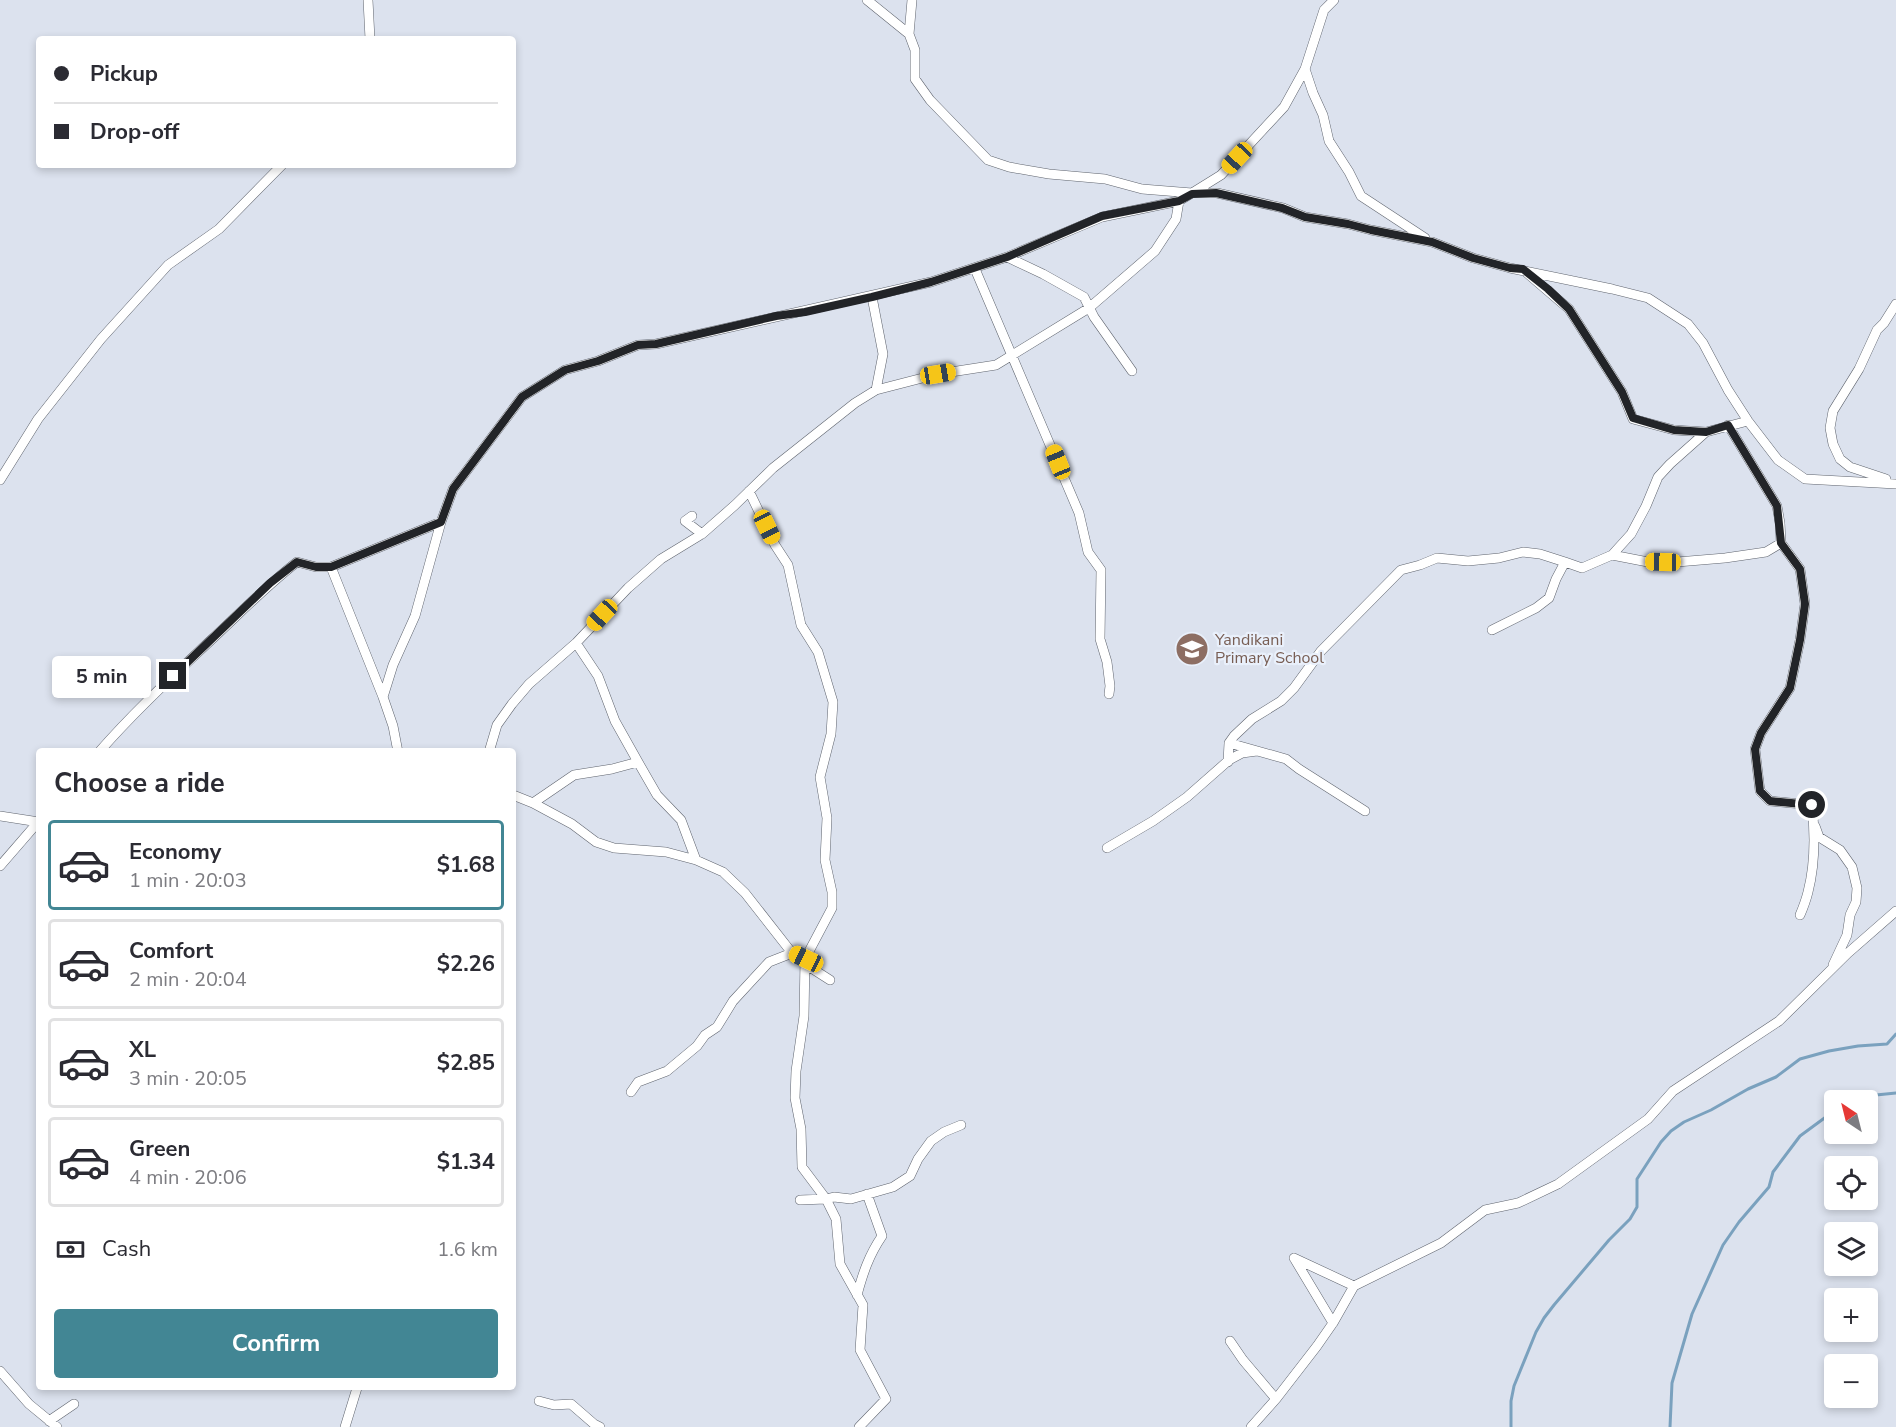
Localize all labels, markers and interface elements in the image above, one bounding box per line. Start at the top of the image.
text: Pickup [90,59,158,89]
text: Drop-off [90,117,179,147]
car [1218,139,1256,177]
car [919,362,957,386]
car [1043,442,1073,482]
car [751,507,783,547]
car [1645,553,1681,571]
car [583,596,621,634]
place label: Yandikani Primary School [1214,629,1324,669]
school or university icon: Yandikani Primary School [1174,631,1210,667]
callout: 5 min [53,655,152,697]
route end [159,662,186,689]
text: 5 min [76,663,127,690]
text: Choose a ride [54,765,225,802]
route start [1798,791,1825,818]
text: Economy [129,837,221,867]
icon: car [57,838,111,892]
text: $1.68 [437,850,495,880]
text: 1 min · 20:03 [129,867,247,894]
text: Comfort [129,936,213,966]
icon: car [57,937,111,991]
car [786,943,826,975]
text: $2.26 [437,949,495,979]
text: 2 min · 20:04 [129,966,247,993]
text: XL [129,1035,156,1065]
icon: car [57,1036,111,1090]
text: $2.85 [437,1048,495,1078]
text: 3 min · 20:05 [129,1065,247,1092]
north arrow [1824,1090,1878,1144]
map controls [1824,1090,1878,1408]
text: Green [129,1134,190,1164]
icon: car [57,1135,111,1189]
text: $1.34 [437,1147,495,1177]
button: locate [1824,1156,1878,1210]
text: 4 min · 20:06 [129,1164,247,1191]
button: layers [1824,1222,1878,1276]
icon: cash [54,1233,87,1266]
text: Cash [102,1234,151,1264]
text: 1.6 km [437,1236,498,1263]
button: + [1824,1288,1878,1342]
button: Confirm [54,1309,498,1378]
button: − [1824,1354,1878,1408]

